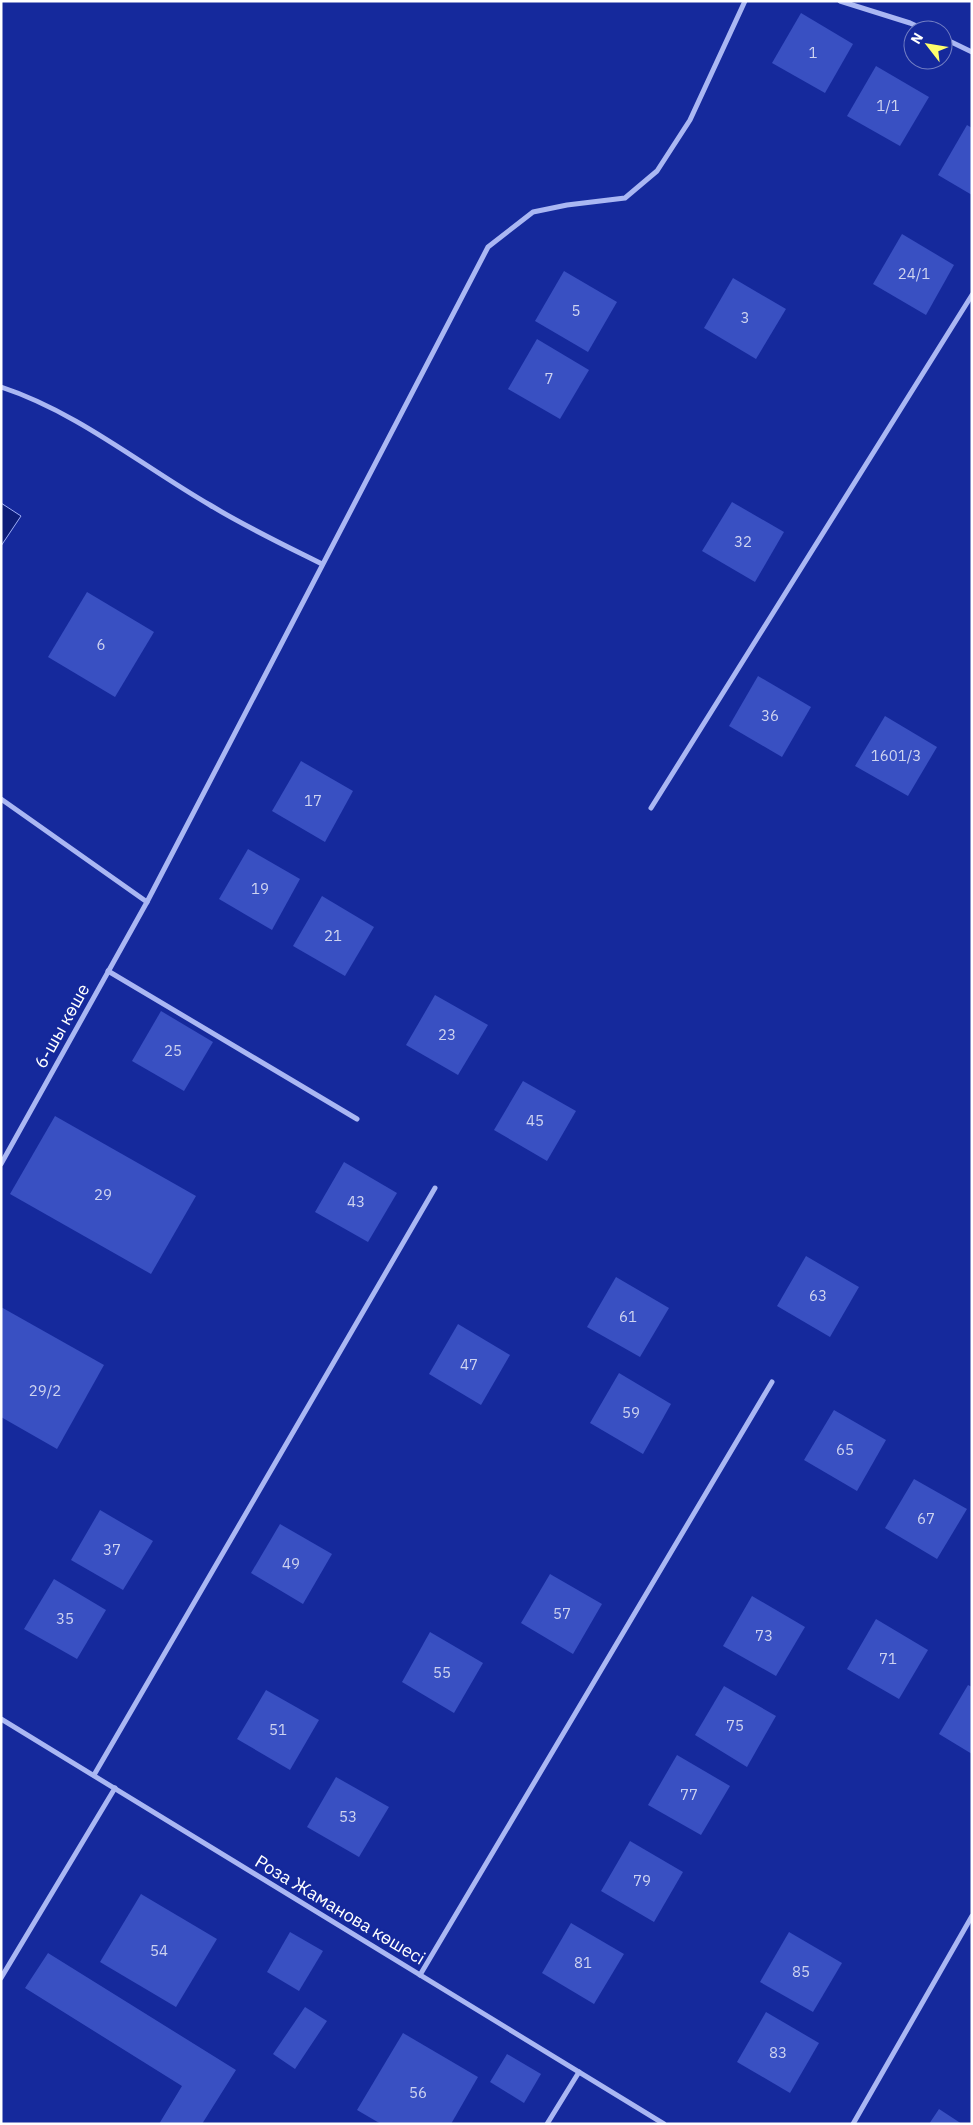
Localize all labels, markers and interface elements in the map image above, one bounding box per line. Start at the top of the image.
north arrow [903,20,953,70]
text: N [907,29,927,47]
house number: 1 [808,43,818,62]
house number: 1/1 [876,96,900,115]
house number: 24/1 [898,264,930,283]
house number: 5 [571,301,581,320]
house number: 3 [740,308,750,327]
house number: 7 [544,369,554,388]
house number: 32 [734,532,752,551]
house number: 6 [96,635,106,654]
house number: 36 [761,706,779,725]
house number: 1601/3 [871,746,921,765]
house number: 17 [304,791,322,810]
house number: 19 [251,879,269,898]
house number: 21 [324,926,342,945]
street label: 6-шы көше [29,979,94,1072]
house number: 23 [438,1025,456,1044]
house number: 25 [164,1041,182,1060]
house number: 45 [526,1111,544,1130]
house number: 29 [94,1185,112,1204]
house number: 43 [347,1192,365,1211]
house number: 63 [809,1286,827,1305]
house number: 61 [619,1307,637,1326]
house number: 47 [460,1355,478,1374]
house number: 29/2 [29,1381,61,1400]
house number: 59 [622,1403,640,1422]
house number: 65 [836,1440,854,1459]
house number: 67 [917,1509,935,1528]
house number: 37 [103,1540,121,1559]
house number: 49 [282,1554,300,1573]
house number: 57 [553,1604,571,1623]
house number: 35 [56,1609,74,1628]
house number: 73 [755,1626,773,1645]
house number: 71 [879,1649,897,1668]
house number: 55 [433,1663,451,1682]
house number: 75 [726,1716,744,1735]
house number: 51 [269,1720,287,1739]
house number: 77 [680,1785,698,1804]
house number: 53 [339,1807,357,1826]
street label: Роза Жаманова көшесі [251,1850,430,1970]
house number: 79 [633,1871,651,1890]
house number: 54 [150,1941,168,1960]
house number: 81 [574,1953,592,1972]
house number: 85 [792,1962,810,1981]
house number: 83 [769,2043,787,2062]
house number: 56 [409,2083,427,2102]

